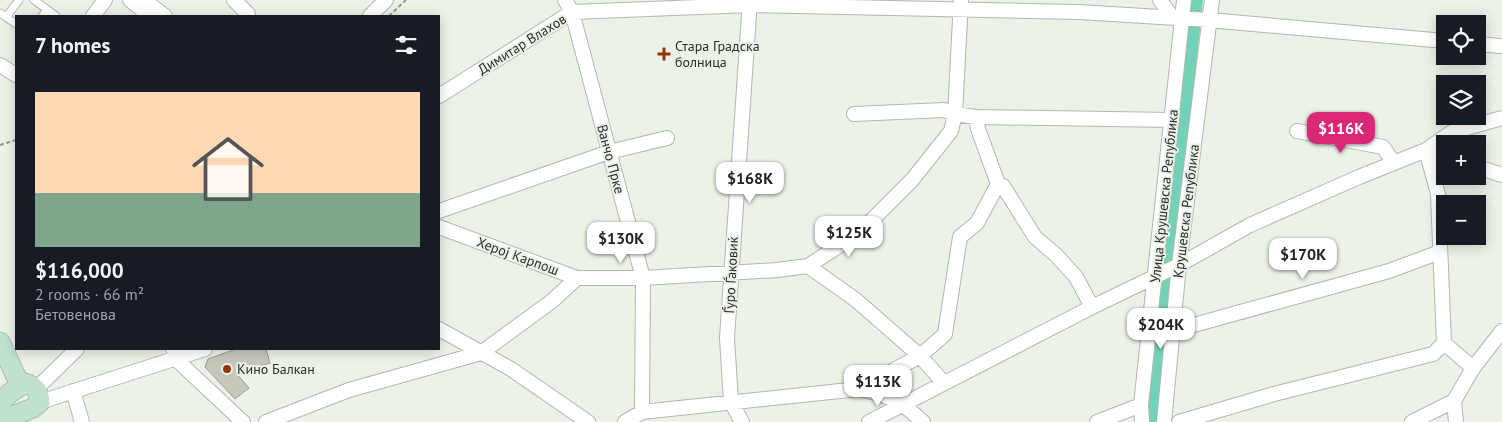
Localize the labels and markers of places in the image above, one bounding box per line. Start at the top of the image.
place label: Стара Градска болница [675,37,760,71]
marker: Стара Градска болница [657,47,671,61]
pin: $116K [1306,112,1376,154]
pin: $168K [715,162,785,204]
pin: $125K [814,216,884,258]
pin: $130K [586,222,656,264]
pin: $170K [1268,238,1338,280]
pin: $204K [1126,308,1196,350]
place label: Кино Балкан [237,360,315,378]
marker: Кино Балкан [221,363,233,375]
pin: $113K [843,364,913,407]

